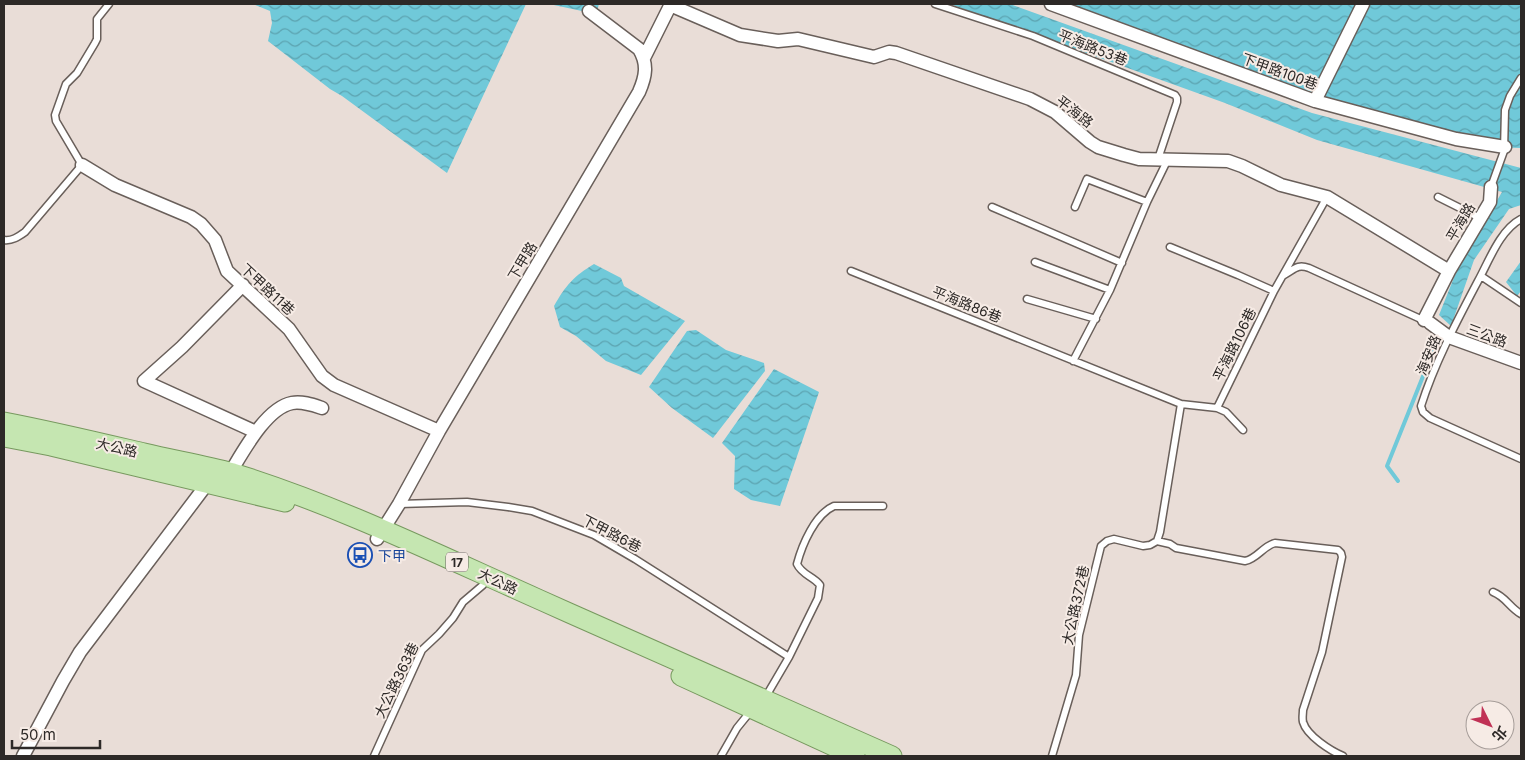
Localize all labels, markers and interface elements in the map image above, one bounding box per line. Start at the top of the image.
street label: 平海路53巷 [1056,25,1130,69]
street label: 下甲路100巷 [1240,49,1320,93]
street label: 平海路 [1053,91,1097,131]
street label: 平海路 [1442,200,1478,244]
street label: 下甲路 [504,239,540,283]
street label: 下甲路11巷 [238,260,298,318]
street label: 平海路86巷 [930,282,1004,326]
street label: 平海路106巷 [1209,305,1259,383]
street label: 三公路 [1464,320,1510,350]
street label: 海安路 [1412,332,1444,378]
street label: 大公路 [95,434,139,460]
street label: 下甲路6巷 [579,511,645,555]
bus stop icon: 下甲 [347,542,373,568]
place label: 下甲 [378,547,406,564]
road number: 17 [446,552,468,572]
street label: 大公路 [475,564,521,598]
street label: 大公路372巷 [1058,564,1092,646]
street label: 大公路363巷 [370,639,422,721]
north arrow [1465,700,1515,750]
scale bar [12,718,100,750]
text: 北 [1489,723,1511,745]
text: 50 m [20,725,56,744]

